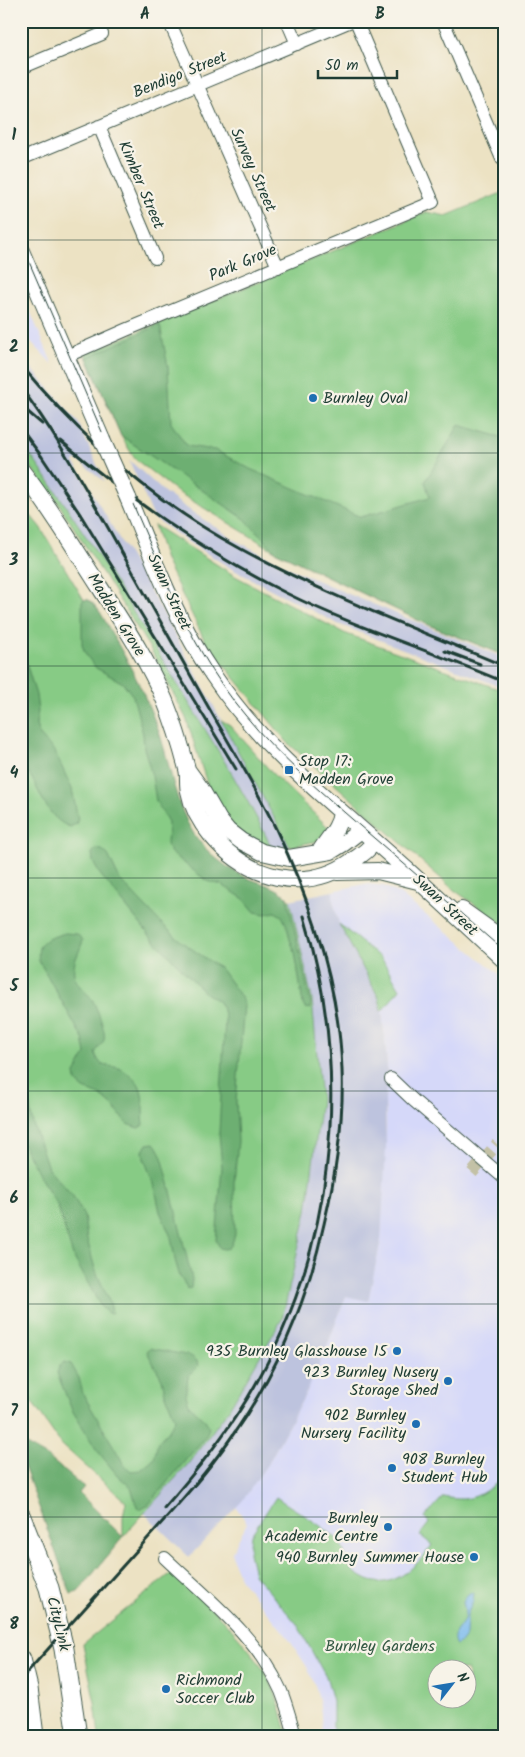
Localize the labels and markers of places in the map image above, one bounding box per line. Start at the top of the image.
place label: Burnley Oval [323,386,408,411]
marker: Burnley Oval [307,392,319,404]
place label: Stop 17: Madden Grove [299,749,394,792]
marker: Stop 17: Madden Grove [283,764,295,776]
place label: 935 Burnley Glasshouse 15 [206,1339,388,1364]
marker: 935 Burnley Glasshouse 15 [391,1345,403,1357]
place label: 923 Burnley Nusery Storage Shed [303,1360,439,1403]
marker: 923 Burnley Nusery Storage Shed [442,1375,454,1387]
place label: 902 Burnley Nursery Facility [301,1403,406,1446]
marker: 902 Burnley Nursery Facility [410,1418,422,1430]
place label: 908 Burnley Student Hub [402,1447,488,1490]
marker: 908 Burnley Student Hub [386,1462,398,1474]
place label: Burnley Academic Centre [264,1506,378,1549]
marker: Burnley Academic Centre [382,1521,394,1533]
place label: 940 Burnley Summer House [276,1545,464,1570]
marker: 940 Burnley Summer House [468,1551,480,1563]
place label: Richmond Soccer Club [176,1668,255,1711]
marker: Richmond Soccer Club [160,1683,172,1695]

